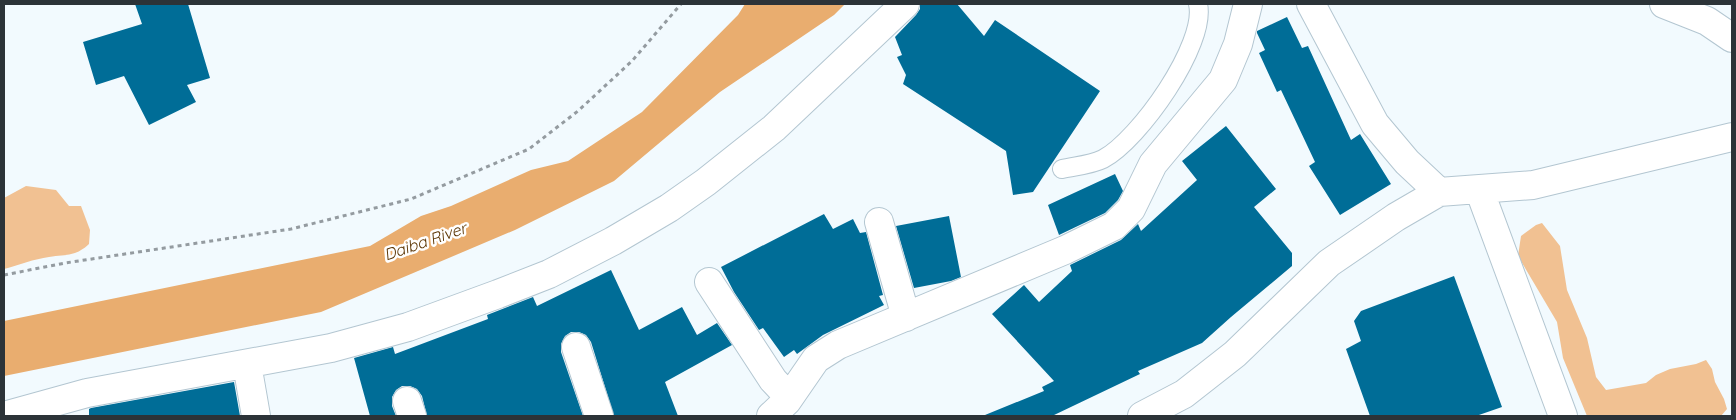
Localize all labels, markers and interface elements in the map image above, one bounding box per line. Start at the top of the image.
water label: Daiba River [381,217,471,264]

